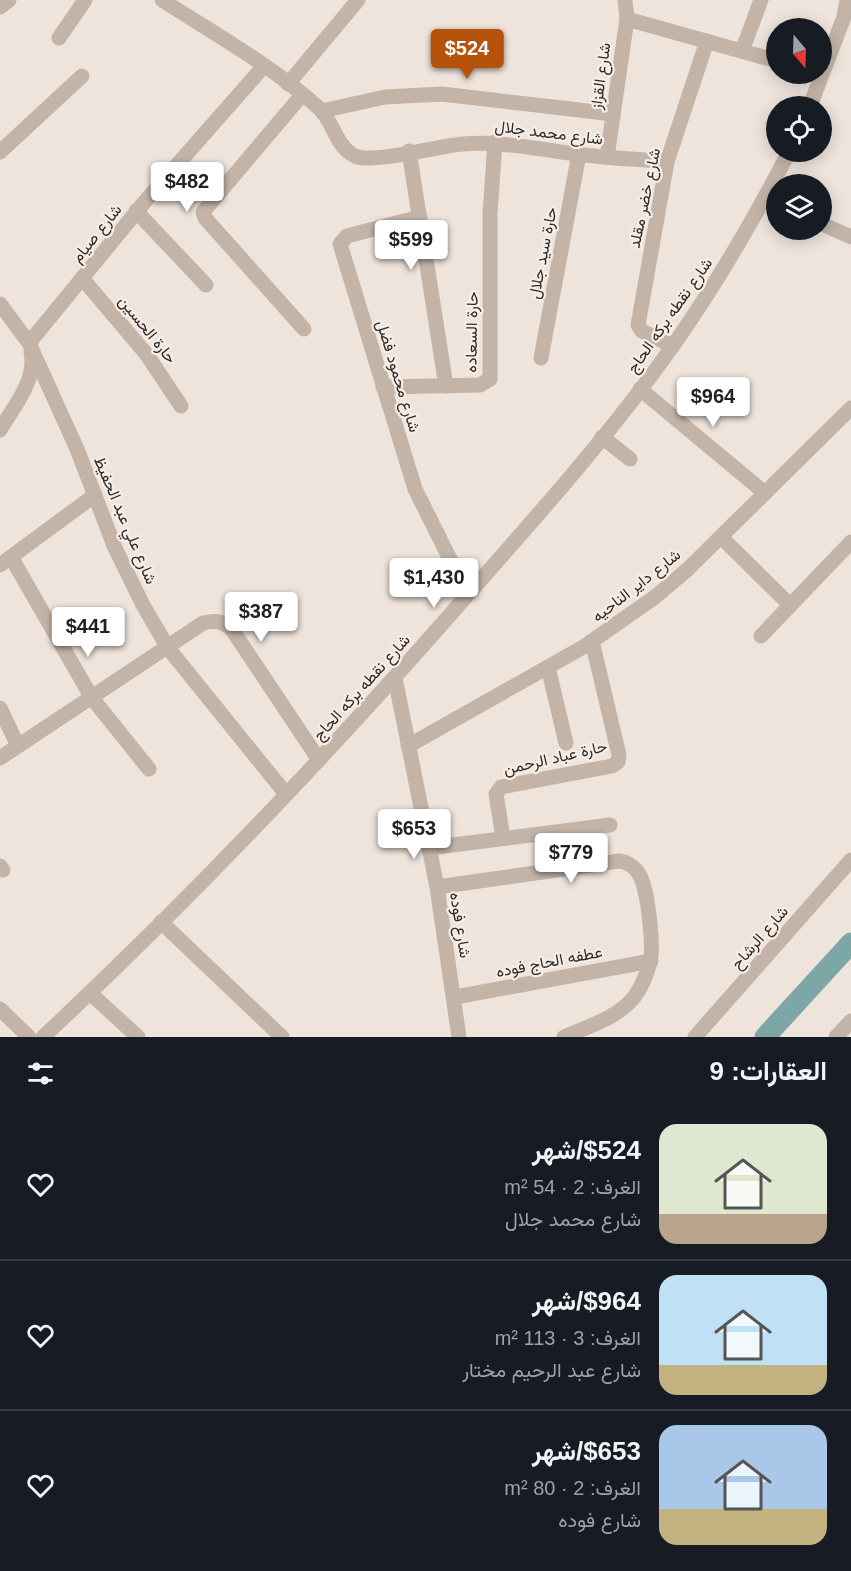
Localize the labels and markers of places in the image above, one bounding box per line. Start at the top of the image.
pin: $524 [431,29,503,80]
pin: $482 [151,162,223,213]
pin: $599 [375,220,447,271]
pin: $964 [677,377,749,428]
pin: $1,430 [385,558,483,609]
pin: $387 [225,592,297,643]
pin: $441 [52,607,124,658]
pin: $653 [378,809,450,860]
pin: $779 [535,833,607,884]

